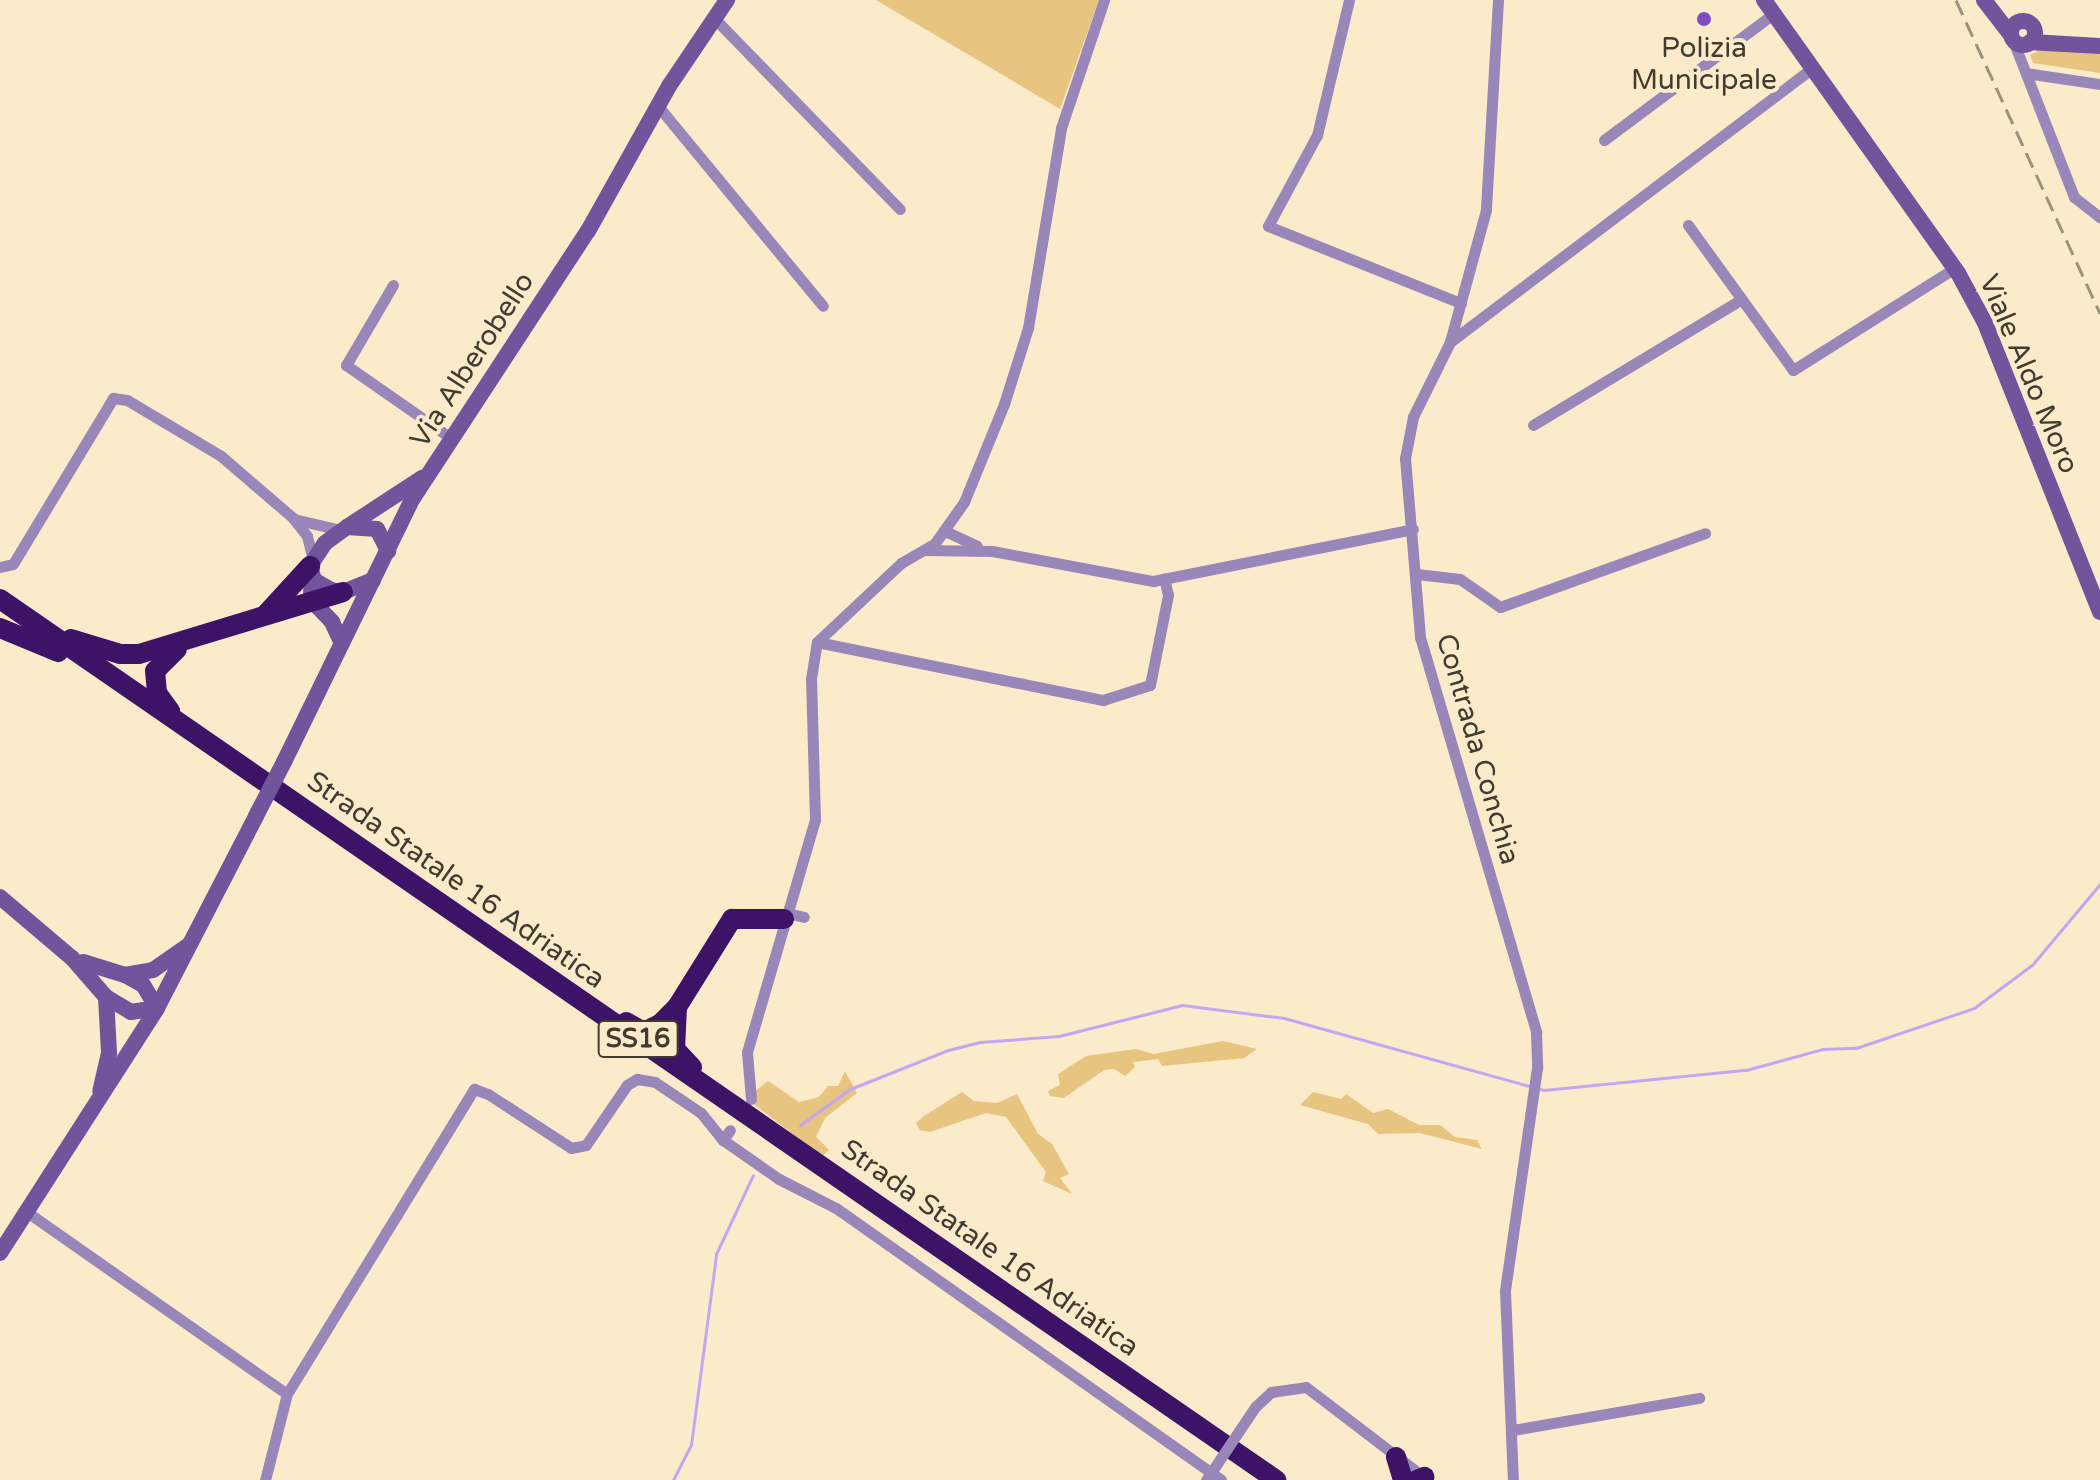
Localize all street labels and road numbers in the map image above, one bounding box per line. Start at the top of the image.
street label: Via Alberobello [403,266,541,454]
street label: Viale Aldo Moro [1972,270,2086,478]
street label: Contrada Conchia [1429,630,1527,868]
street label: Strada Statale 16 Adriatica [301,764,611,996]
road number: SS16 [596,1017,680,1061]
street label: Strada Statale 16 Adriatica [835,1132,1145,1364]

